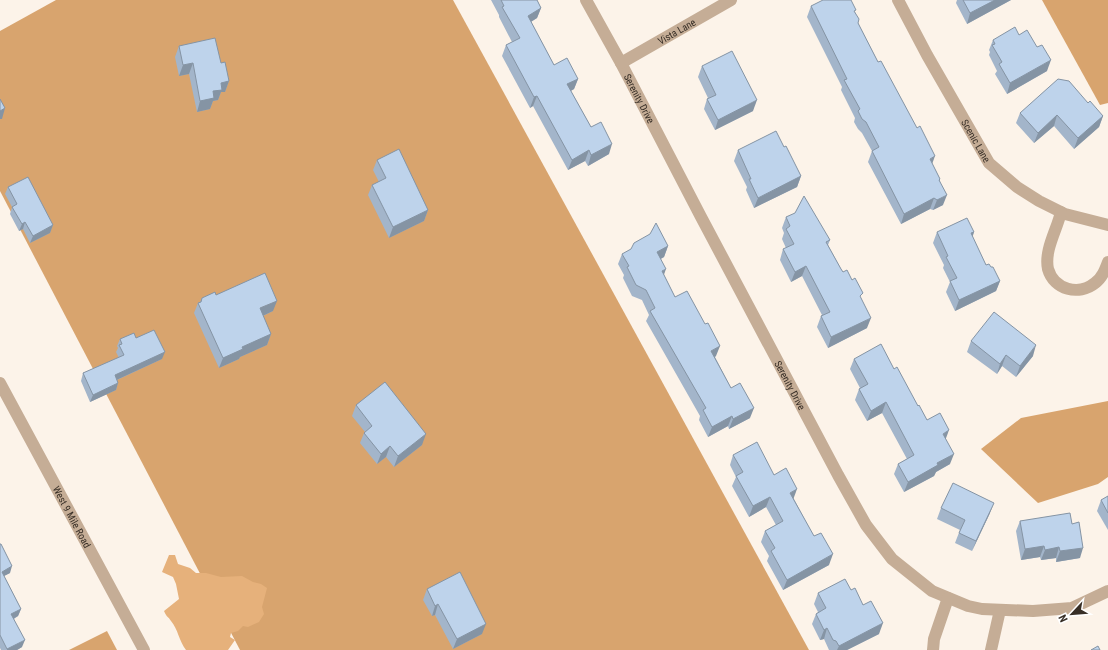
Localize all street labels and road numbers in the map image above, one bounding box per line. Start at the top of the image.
street label: Vista Lane [656,16,698,46]
street label: Serenity Drive [622,72,657,125]
street label: Scenic Lane [960,117,993,164]
street label: Serenity Drive [773,359,808,412]
street label: West 9 Mile Road [51,484,93,550]

